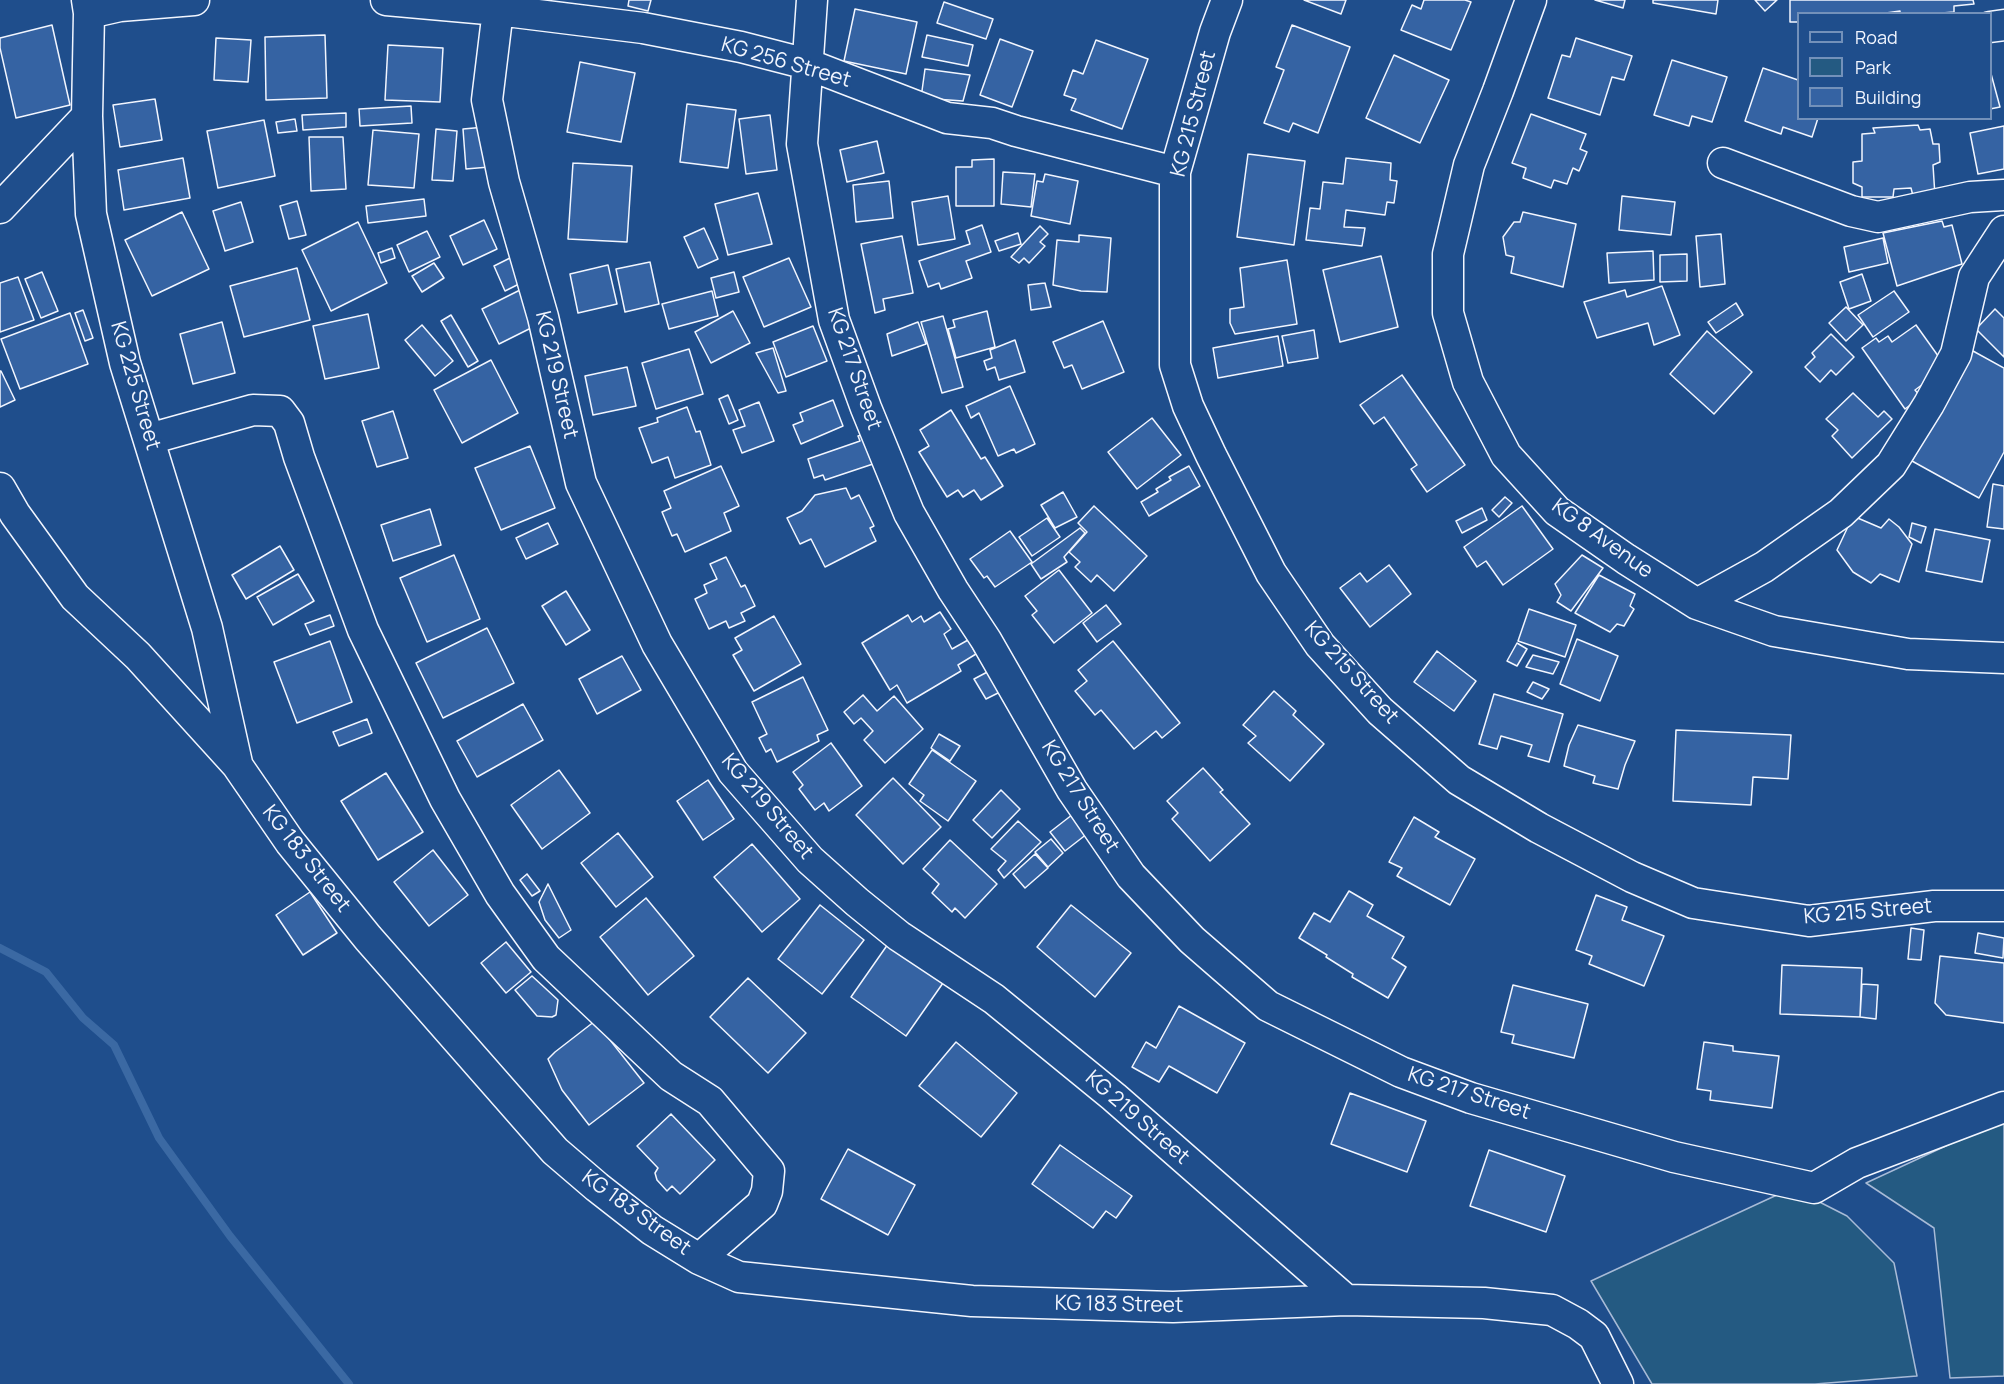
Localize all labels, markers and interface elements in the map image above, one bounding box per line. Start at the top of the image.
legend [1797,12,1992,120]
text: Road [1855,25,1898,49]
street label: KG 256 Street [718,32,854,94]
street label: KG 215 Street [1166,48,1222,180]
text: Park [1855,55,1891,79]
text: Building [1855,85,1921,109]
street label: KG 217 Street [821,305,887,433]
street label: KG 219 Street [529,309,583,441]
street label: KG 225 Street [105,319,165,453]
street label: KG 8 Avenue [1546,494,1658,584]
street label: KG 215 Street [1298,617,1404,729]
street label: KG 217 Street [1036,736,1124,858]
street label: KG 219 Street [716,749,818,865]
street label: KG 183 Street [256,801,356,917]
street label: KG 215 Street [1803,894,1933,930]
street label: KG 217 Street [1405,1062,1533,1126]
street label: KG 219 Street [1080,1066,1194,1170]
street label: KG 183 Street [577,1165,695,1261]
street label: KG 183 Street [1054,1291,1184,1319]

